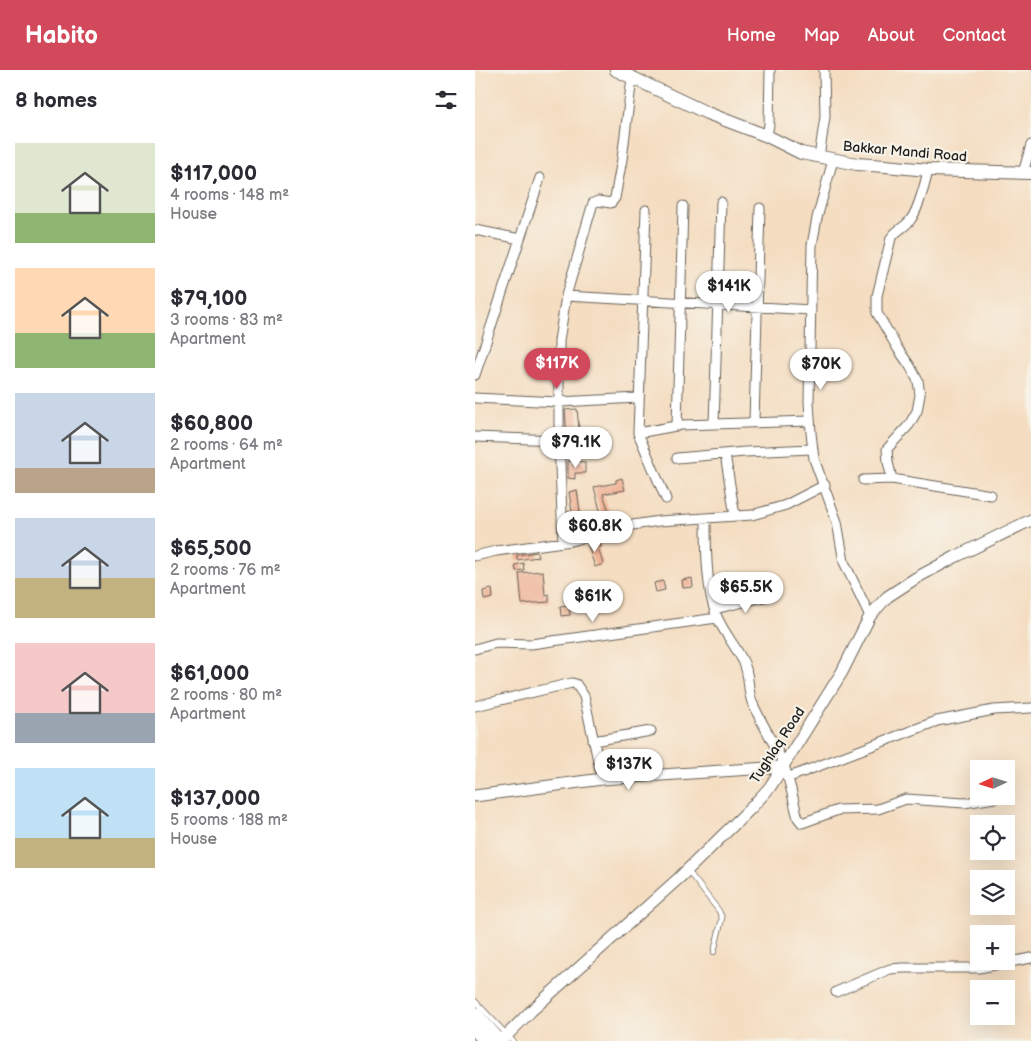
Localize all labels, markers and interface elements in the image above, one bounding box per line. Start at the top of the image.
text: Habito [25,21,98,50]
text: Home [727,25,776,46]
text: Map [804,25,840,46]
text: About [868,25,915,46]
text: Contact [943,25,1006,46]
icon: filters [432,86,460,114]
text: 8 homes [15,88,97,113]
street label: Bakkar Mandi Road [842,138,968,165]
text: $117,000 [170,161,257,186]
icon: home [55,163,115,223]
text: 4 rooms · 148 m² [170,186,289,205]
text: House [170,205,217,224]
pin: $141K [694,270,764,313]
text: $141K [707,277,751,296]
text: $79,100 [170,286,247,311]
icon: home [55,288,115,348]
text: 3 rooms · 83 m² [170,311,283,330]
text: Apartment [170,330,246,349]
pin: $117K [522,348,592,390]
pin: $70K [791,348,851,391]
text: $117K [535,354,579,373]
text: $70K [801,355,841,374]
text: $60,800 [170,411,253,436]
icon: home [55,413,115,473]
pin: $79.1K [535,426,617,469]
text: $79.1K [551,433,601,452]
text: 2 rooms · 64 m² [170,436,283,455]
text: Apartment [170,455,246,474]
pin: $60.8K [554,510,636,553]
text: $60.8K [568,517,622,536]
text: $65,500 [170,536,252,561]
icon: home [55,538,115,598]
text: 2 rooms · 76 m² [170,561,281,580]
pin: $65.5K [705,572,787,614]
text: $65.5K [719,578,773,597]
text: Apartment [170,580,246,599]
pin: $61K [563,580,623,623]
text: $61K [574,587,612,606]
text: $61,000 [170,661,249,686]
icon: home [55,663,115,723]
text: 2 rooms · 80 m² [170,686,282,705]
street label: Tughlaq Road [746,704,808,787]
text: Apartment [170,705,246,724]
pin: $137K [594,748,664,791]
text: $137K [606,755,652,774]
north arrow [970,760,1015,805]
map controls [970,760,1015,1025]
text: $137,000 [170,786,260,811]
icon: home [55,788,115,848]
text: 5 rooms · 188 m² [170,811,288,830]
button: locate [970,815,1015,860]
text: House [170,830,217,849]
button: layers [970,870,1015,915]
button: + [970,925,1015,970]
button: − [970,980,1015,1025]

